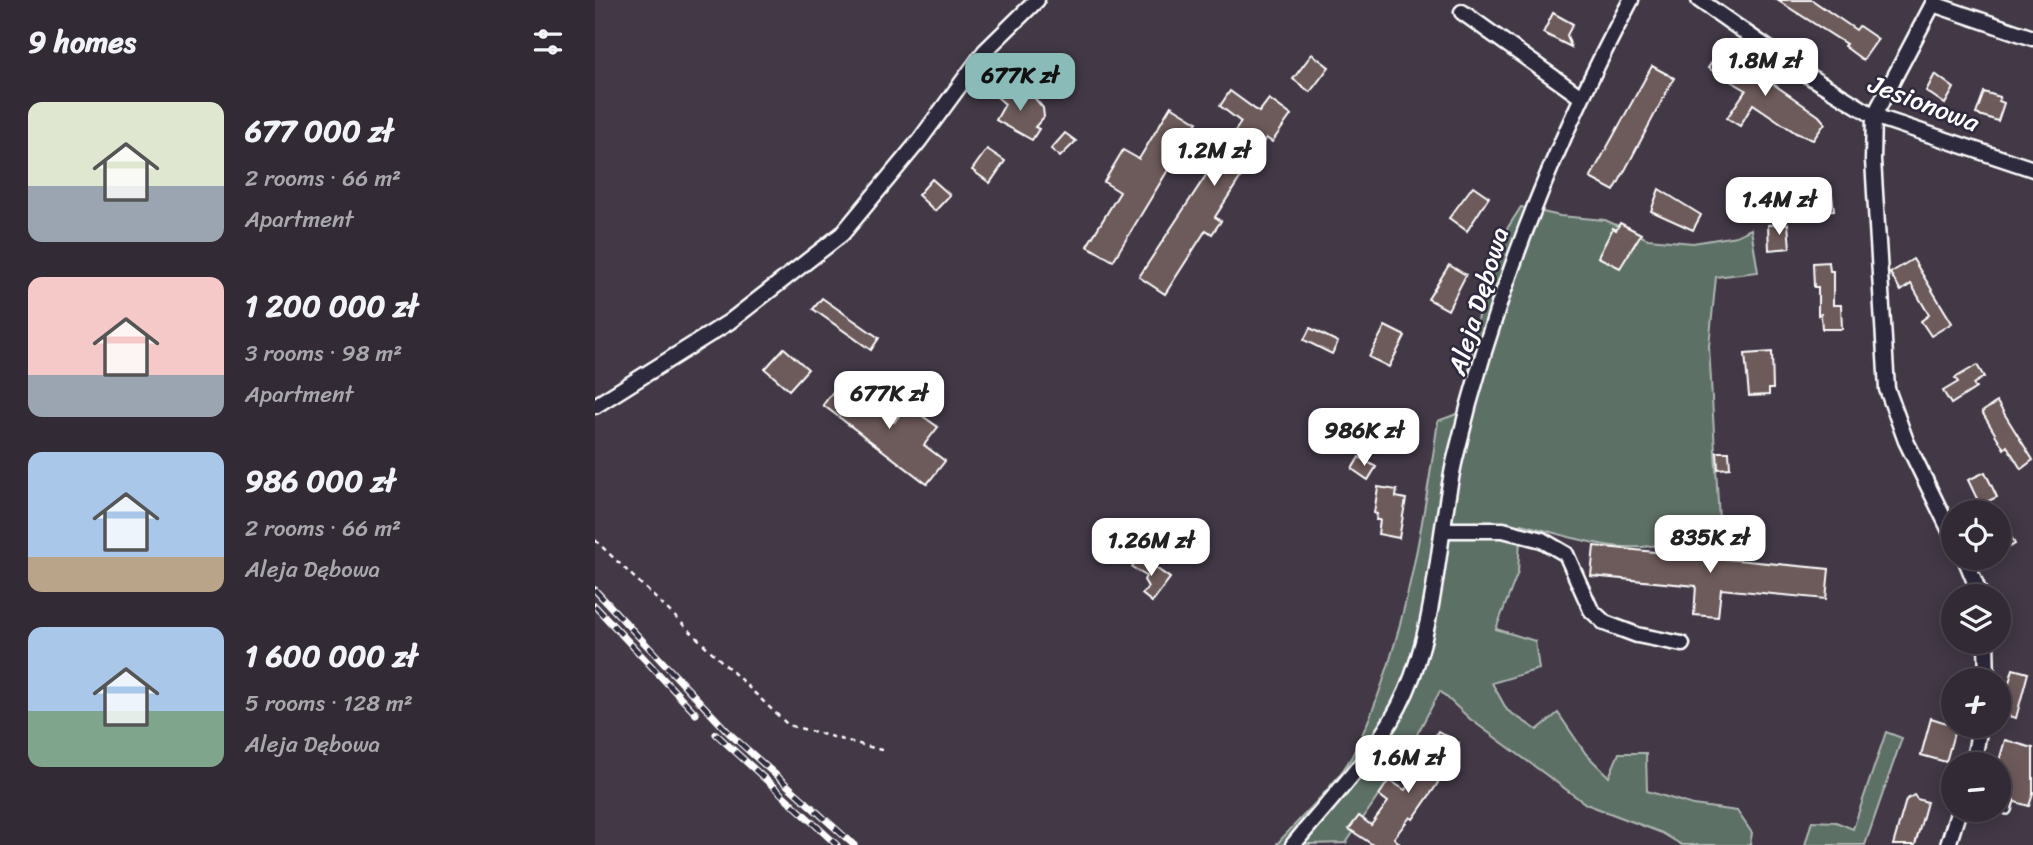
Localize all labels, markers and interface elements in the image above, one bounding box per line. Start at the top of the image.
text: 9 homes [28,15,136,69]
icon: filters [529,23,567,61]
pin: 1.8M zł [1700,38,1830,98]
text: 1.8M zł [1728,40,1802,81]
pin: 677K zł [955,54,1085,113]
text: 677K zł [981,55,1059,96]
street label: Jesionowa [1861,60,1987,146]
text: 677 000 zł [245,104,393,158]
pin: 1.2M zł [1149,128,1279,188]
icon: home [84,130,168,214]
text: 1.2M zł [1177,130,1251,171]
text: 2 rooms · 66 m² [245,158,401,199]
pin: 1.4M zł [1714,177,1844,237]
text: 1.4M zł [1742,179,1816,220]
text: Apartment [245,199,354,240]
street label: Aleja Dębowa [1433,221,1522,382]
text: 1 200 000 zł [245,279,417,333]
icon: home [84,305,168,389]
text: 3 rooms · 98 m² [245,333,402,374]
pin: 677K zł [824,372,954,431]
text: 677K zł [850,373,928,414]
text: Apartment [245,374,354,415]
pin: 986K zł [1299,408,1429,468]
text: 986K zł [1324,410,1404,451]
text: 986 000 zł [245,454,395,508]
icon: home [84,480,168,564]
map controls [1941,500,2011,822]
button: locate [1941,500,2011,570]
text: 2 rooms · 66 m² [245,508,401,549]
pin: 835K zł [1645,516,1775,575]
text: 835K zł [1671,517,1749,558]
pin: 1.26M zł [1079,518,1223,578]
text: 1.26M zł [1108,520,1194,561]
text: Aleja Dębowa [245,549,380,590]
button: layers [1941,584,2011,654]
text: 1 600 000 zł [245,629,417,683]
icon: home [84,655,168,739]
button: + [1941,668,2011,738]
text: 5 rooms · 128 m² [245,683,413,724]
text: Aleja Dębowa [245,724,380,765]
pin: 1.6M zł [1343,736,1473,795]
text: 1.6M zł [1371,737,1445,778]
button: − [1941,752,2011,822]

